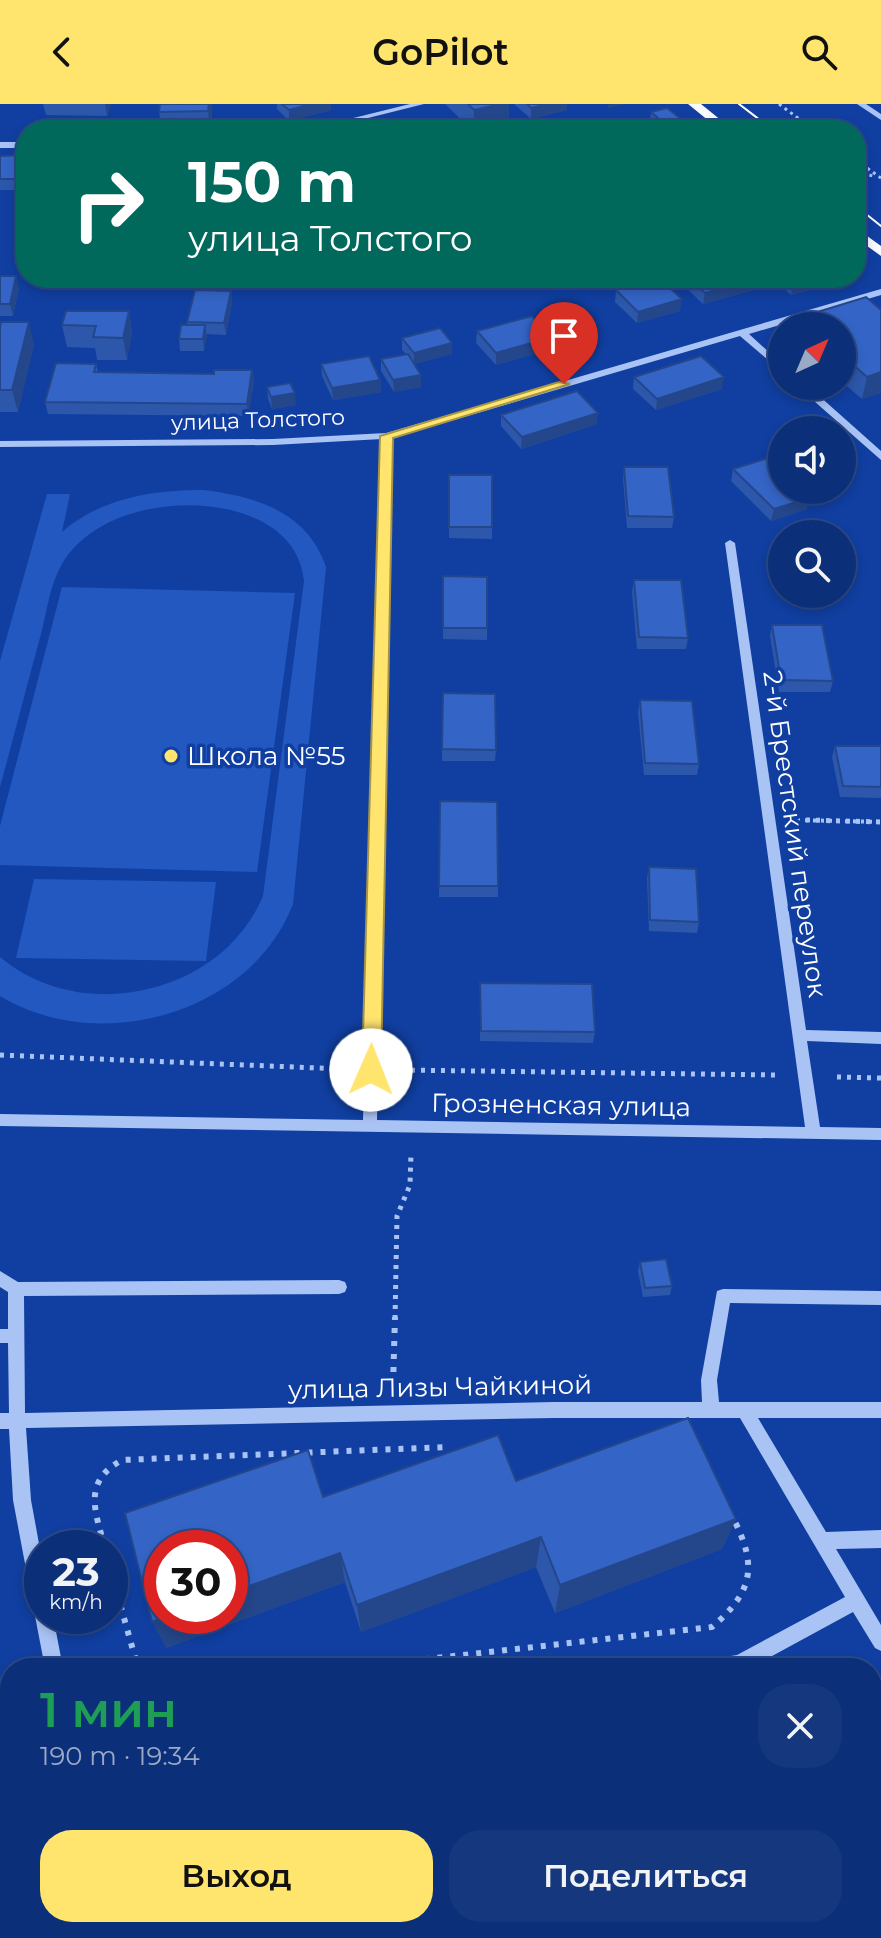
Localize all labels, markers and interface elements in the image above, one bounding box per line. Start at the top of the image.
icon: back [40,30,84,74]
text: GoPilot [372,30,509,74]
icon: search [797,30,841,74]
text: 150 m [188,148,356,216]
icon: right [56,152,160,256]
text: улица Толстого [188,216,473,260]
pin [530,302,598,384]
north arrow [768,312,856,400]
map controls [768,312,856,608]
icon: arrive [542,314,586,358]
street label: улица Толстого [170,403,345,437]
button: sound [768,416,856,504]
button: search [768,520,856,608]
street label: 2-й Брестский переулок [756,669,834,999]
place label: Школа №55 [187,740,345,772]
marker: Школа №55 [162,747,180,765]
position arrow [329,1028,413,1112]
street label: Грозненская улица [431,1087,691,1123]
street label: улица Лизы Чайкиной [287,1368,592,1406]
speed limit sign: 30 [144,1530,248,1634]
text: 23 [52,1547,100,1596]
text: km/h [49,1590,103,1614]
text: 1 мин [40,1681,177,1739]
button: close [758,1684,842,1768]
text: 190 m · 19:34 [40,1740,200,1772]
button: Выход [40,1830,433,1922]
button: Поделиться [449,1830,842,1922]

